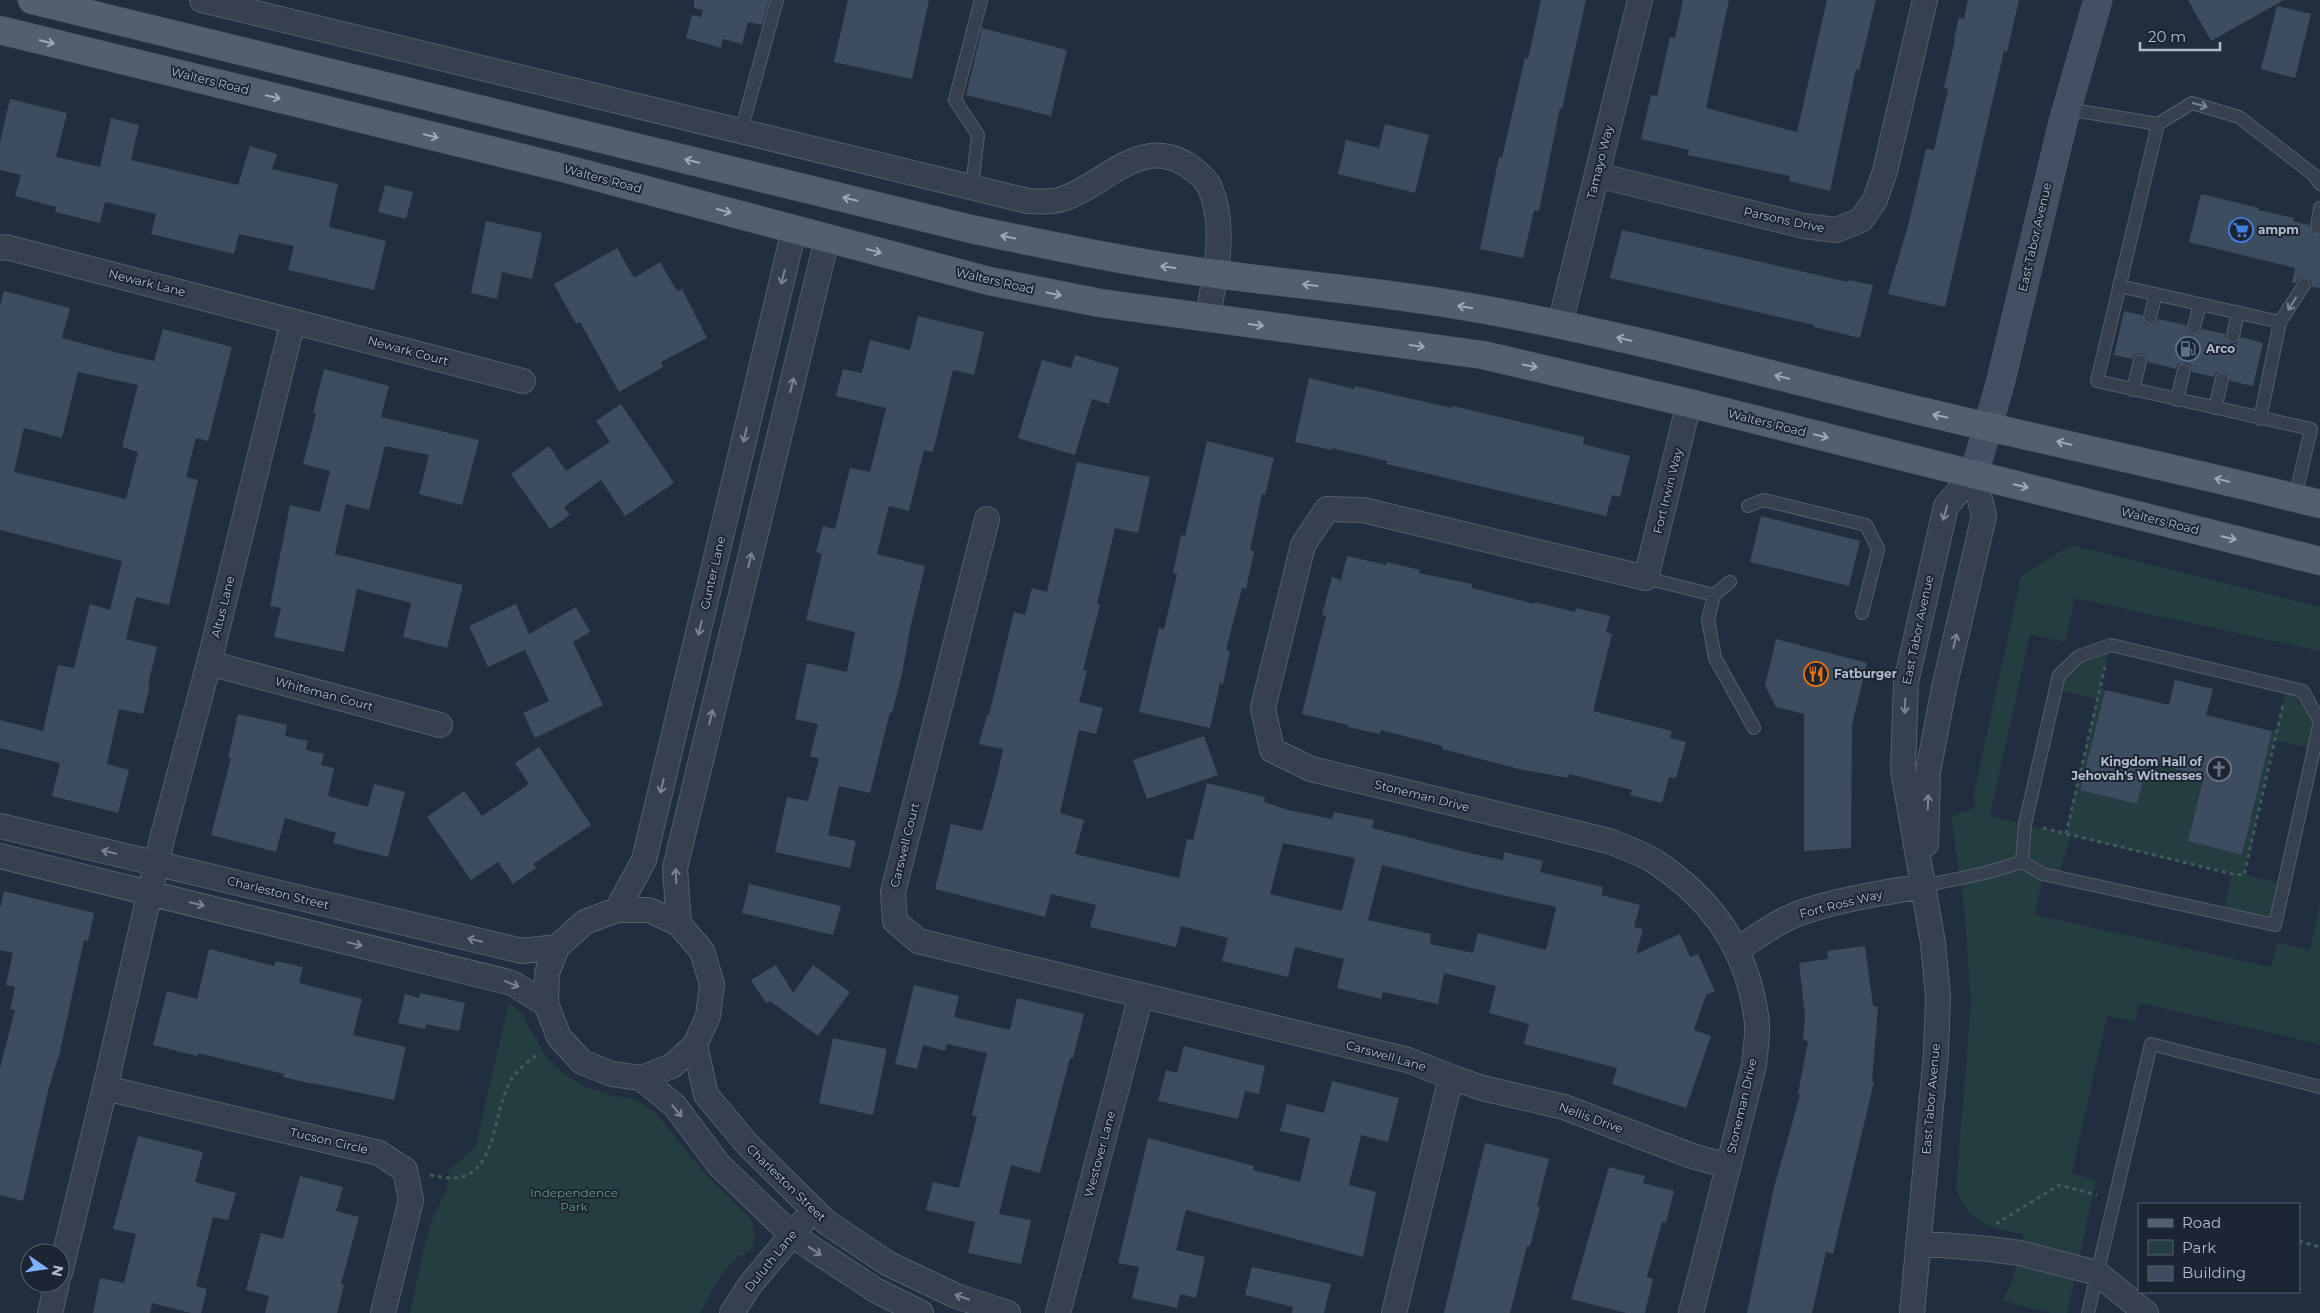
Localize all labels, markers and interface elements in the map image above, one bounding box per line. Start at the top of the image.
scale bar [2140,20,2220,52]
text: 20 m [2148,27,2186,46]
one-way arrow [39,38,55,47]
street label: Walters Road [170,64,251,97]
one-way arrow [265,93,281,102]
one-way arrow [2192,101,2208,111]
street label: Tamayo Way [1583,123,1616,201]
one-way arrow [423,132,439,141]
one-way arrow [685,156,701,165]
street label: Walters Road [563,161,644,196]
street label: East Tabor Avenue [2015,181,2054,293]
one-way arrow [843,194,859,203]
street label: Parsons Drive [1742,204,1826,235]
one-way arrow [716,207,732,216]
supermarket icon: ampm [2228,217,2254,243]
place label: ampm [2258,222,2299,237]
one-way arrow [1001,232,1017,241]
one-way arrow [866,247,882,257]
one-way arrow [1160,262,1176,272]
street label: Walters Road [954,264,1036,297]
street label: Newark Lane [107,266,187,299]
one-way arrow [778,269,787,285]
one-way arrow [1302,280,1318,290]
one-way arrow [1045,290,1061,300]
one-way arrow [2287,296,2297,310]
one-way arrow [1458,301,1474,311]
one-way arrow [1247,320,1263,330]
street label: Newark Court [366,333,450,369]
one-way arrow [1617,334,1633,343]
fuel station icon: Arco [2175,336,2201,362]
one-way arrow [1409,341,1425,351]
place label: Arco [2205,341,2235,356]
one-way arrow [1522,362,1538,371]
one-way arrow [1775,372,1791,381]
one-way arrow [788,377,797,393]
street label: Walters Road [1727,406,1808,439]
one-way arrow [1933,411,1949,420]
one-way arrow [740,427,750,443]
one-way arrow [1813,432,1829,441]
one-way arrow [2056,438,2072,447]
street label: Fort Irwin Way [1650,446,1686,535]
one-way arrow [2214,475,2230,484]
one-way arrow [2012,482,2028,491]
street label: Walters Road [2120,504,2201,537]
one-way arrow [1940,505,1950,521]
one-way arrow [2221,534,2237,543]
street label: Gunter Lane [697,535,728,611]
one-way arrow [746,552,755,568]
street label: Altus Lane [208,574,237,639]
street label: East Tabor Avenue [1899,574,1936,686]
one-way arrow [694,619,704,635]
one-way arrow [1951,633,1960,649]
restaurant icon: Fatburger [1803,661,1829,687]
place label: Fatburger [1834,666,1897,681]
street label: Whiteman Court [273,673,375,714]
one-way arrow [1900,698,1910,714]
one-way arrow [707,710,716,726]
place label: Kingdom Hall of Jehovah's Witnesses [2070,754,2203,783]
church icon: Kingdom Hall of Jehovah's Witnesses [2206,756,2232,782]
street label: Stoneman Drive [1373,776,1471,815]
one-way arrow [657,777,666,793]
one-way arrow [1923,795,1932,811]
street label: Carswell Court [887,801,922,889]
one-way arrow [102,847,118,856]
one-way arrow [671,868,680,884]
street label: Charleston Street [226,873,331,912]
street label: Fort Ross Way [1798,886,1884,921]
one-way arrow [188,900,204,909]
one-way arrow [468,935,484,944]
one-way arrow [346,939,362,949]
one-way arrow [504,980,519,990]
street label: Carswell Lane [1344,1037,1428,1074]
street label: East Tabor Avenue [1918,1043,1943,1155]
street label: Stoneman Drive [1723,1057,1760,1155]
street label: Nellis Drive [1557,1099,1625,1136]
one-way arrow [672,1104,683,1117]
street label: Westover Lane [1081,1109,1118,1199]
street label: Tucson Circle [289,1124,370,1157]
street label: Charleston Street [744,1141,829,1224]
park label: Independence Park [530,1185,618,1214]
legend [2138,1203,2300,1293]
text: Road [2182,1213,2221,1232]
street label: Duluth Lane [741,1227,800,1295]
text: Park [2182,1238,2216,1257]
north arrow [20,1243,70,1293]
one-way arrow [807,1246,821,1256]
text: N [48,1263,68,1278]
text: Building [2182,1263,2246,1282]
one-way arrow [954,1292,970,1302]

